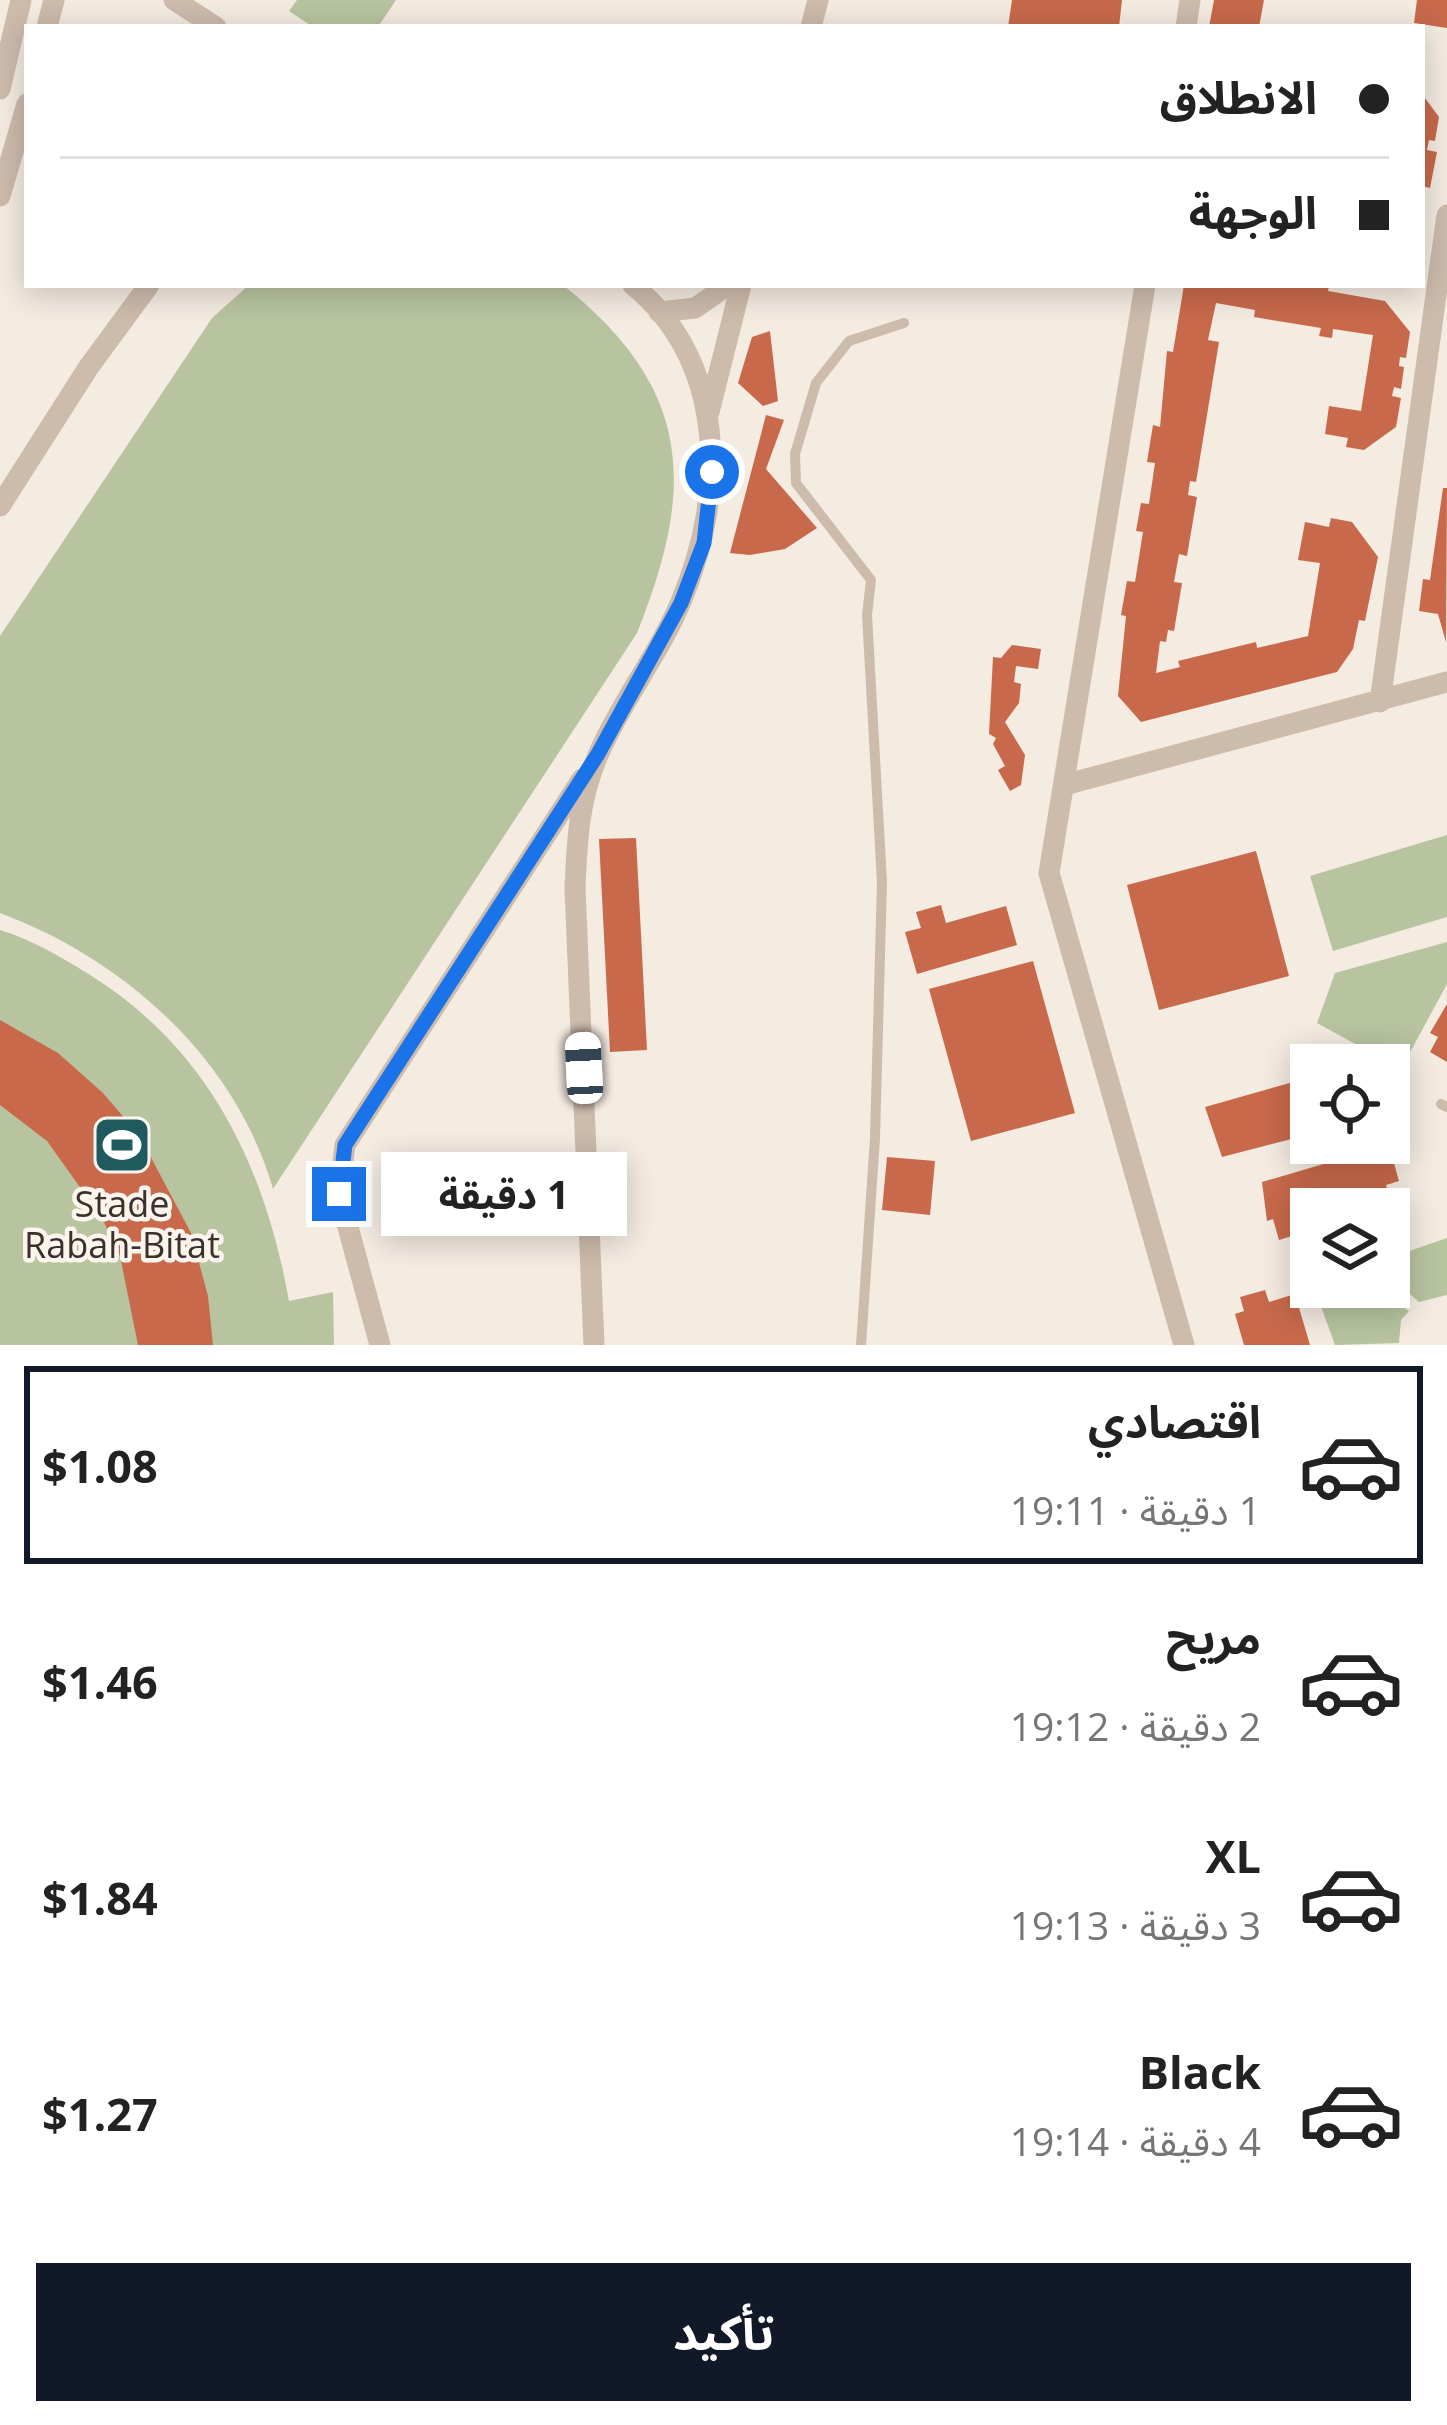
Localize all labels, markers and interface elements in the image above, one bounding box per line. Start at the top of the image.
text: الانطلاق [1160,66,1317,127]
text: الوجهة [1189,181,1317,242]
route start [685,445,739,499]
car [564,1031,604,1105]
map controls [1290,1044,1410,1308]
button: locate [1290,1044,1410,1164]
sports icon: Stade Rabah-Bitat [91,1114,153,1176]
callout: 1 دقيقة [381,1152,627,1236]
route end [312,1167,366,1221]
text: 1 دقيقة [439,1167,569,1220]
place label: Stade Rabah-Bitat [24,1179,220,1269]
button: layers [1290,1188,1410,1308]
text: اقتصادي [1088,1390,1261,1451]
icon: car [1297,1411,1405,1519]
text: $1.08 [42,1435,158,1496]
text: 1 دقيقة · 19:11 [1010,1483,1261,1536]
text: مريح [1166,1606,1261,1667]
icon: car [1297,1627,1405,1735]
text: $1.46 [42,1651,158,1712]
text: 2 دقيقة · 19:12 [1010,1699,1261,1752]
text: XL [1206,1825,1261,1886]
icon: car [1297,1843,1405,1951]
text: $1.84 [42,1867,158,1928]
text: 3 دقيقة · 19:13 [1010,1898,1261,1951]
text: Black [1139,2041,1261,2102]
icon: car [1297,2059,1405,2167]
text: $1.27 [42,2083,158,2144]
text: 4 دقيقة · 19:14 [1010,2114,1261,2167]
button: تأكيد [36,2263,1411,2401]

